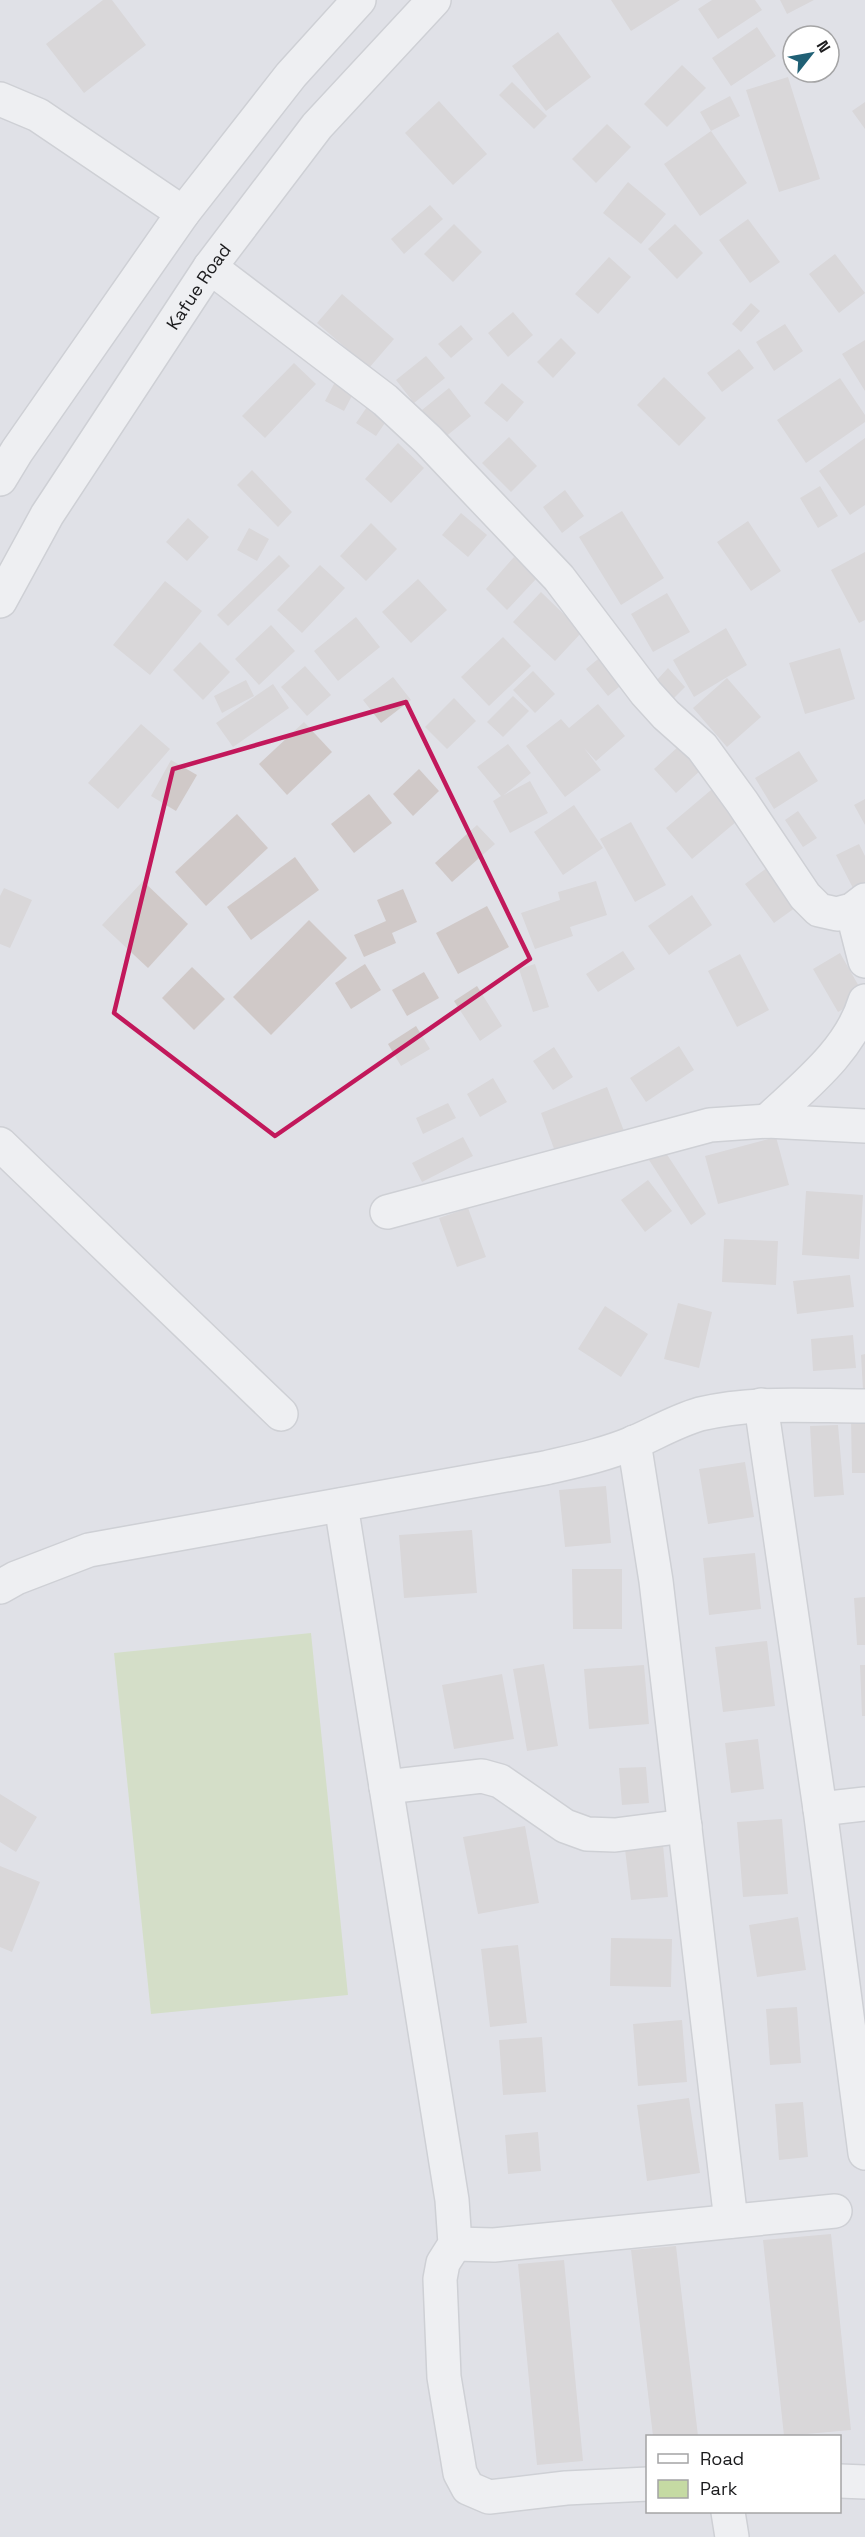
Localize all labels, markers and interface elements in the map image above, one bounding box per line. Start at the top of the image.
north arrow [781,24,841,84]
text: N [812,37,835,57]
street label: Kafue Road [161,239,235,334]
legend [646,2435,841,2513]
text: Road [700,2447,744,2470]
text: Park [700,2477,738,2500]

